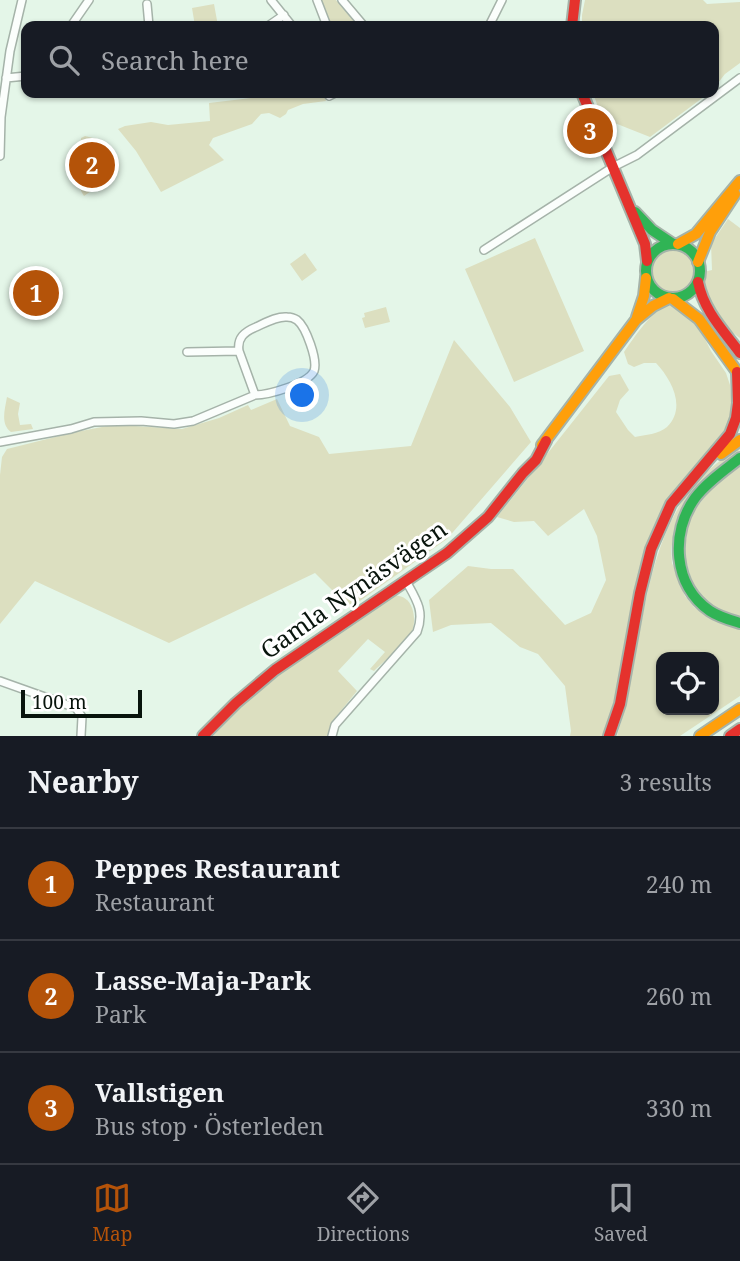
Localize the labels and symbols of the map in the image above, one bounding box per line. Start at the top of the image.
pin: 3 [567,105,613,157]
pin: 2 [69,139,115,191]
pin: 1 [13,267,59,319]
your location [285,378,319,412]
street label: Gamla Nynäsvägen [253,512,453,666]
scale bar [21,687,142,719]

